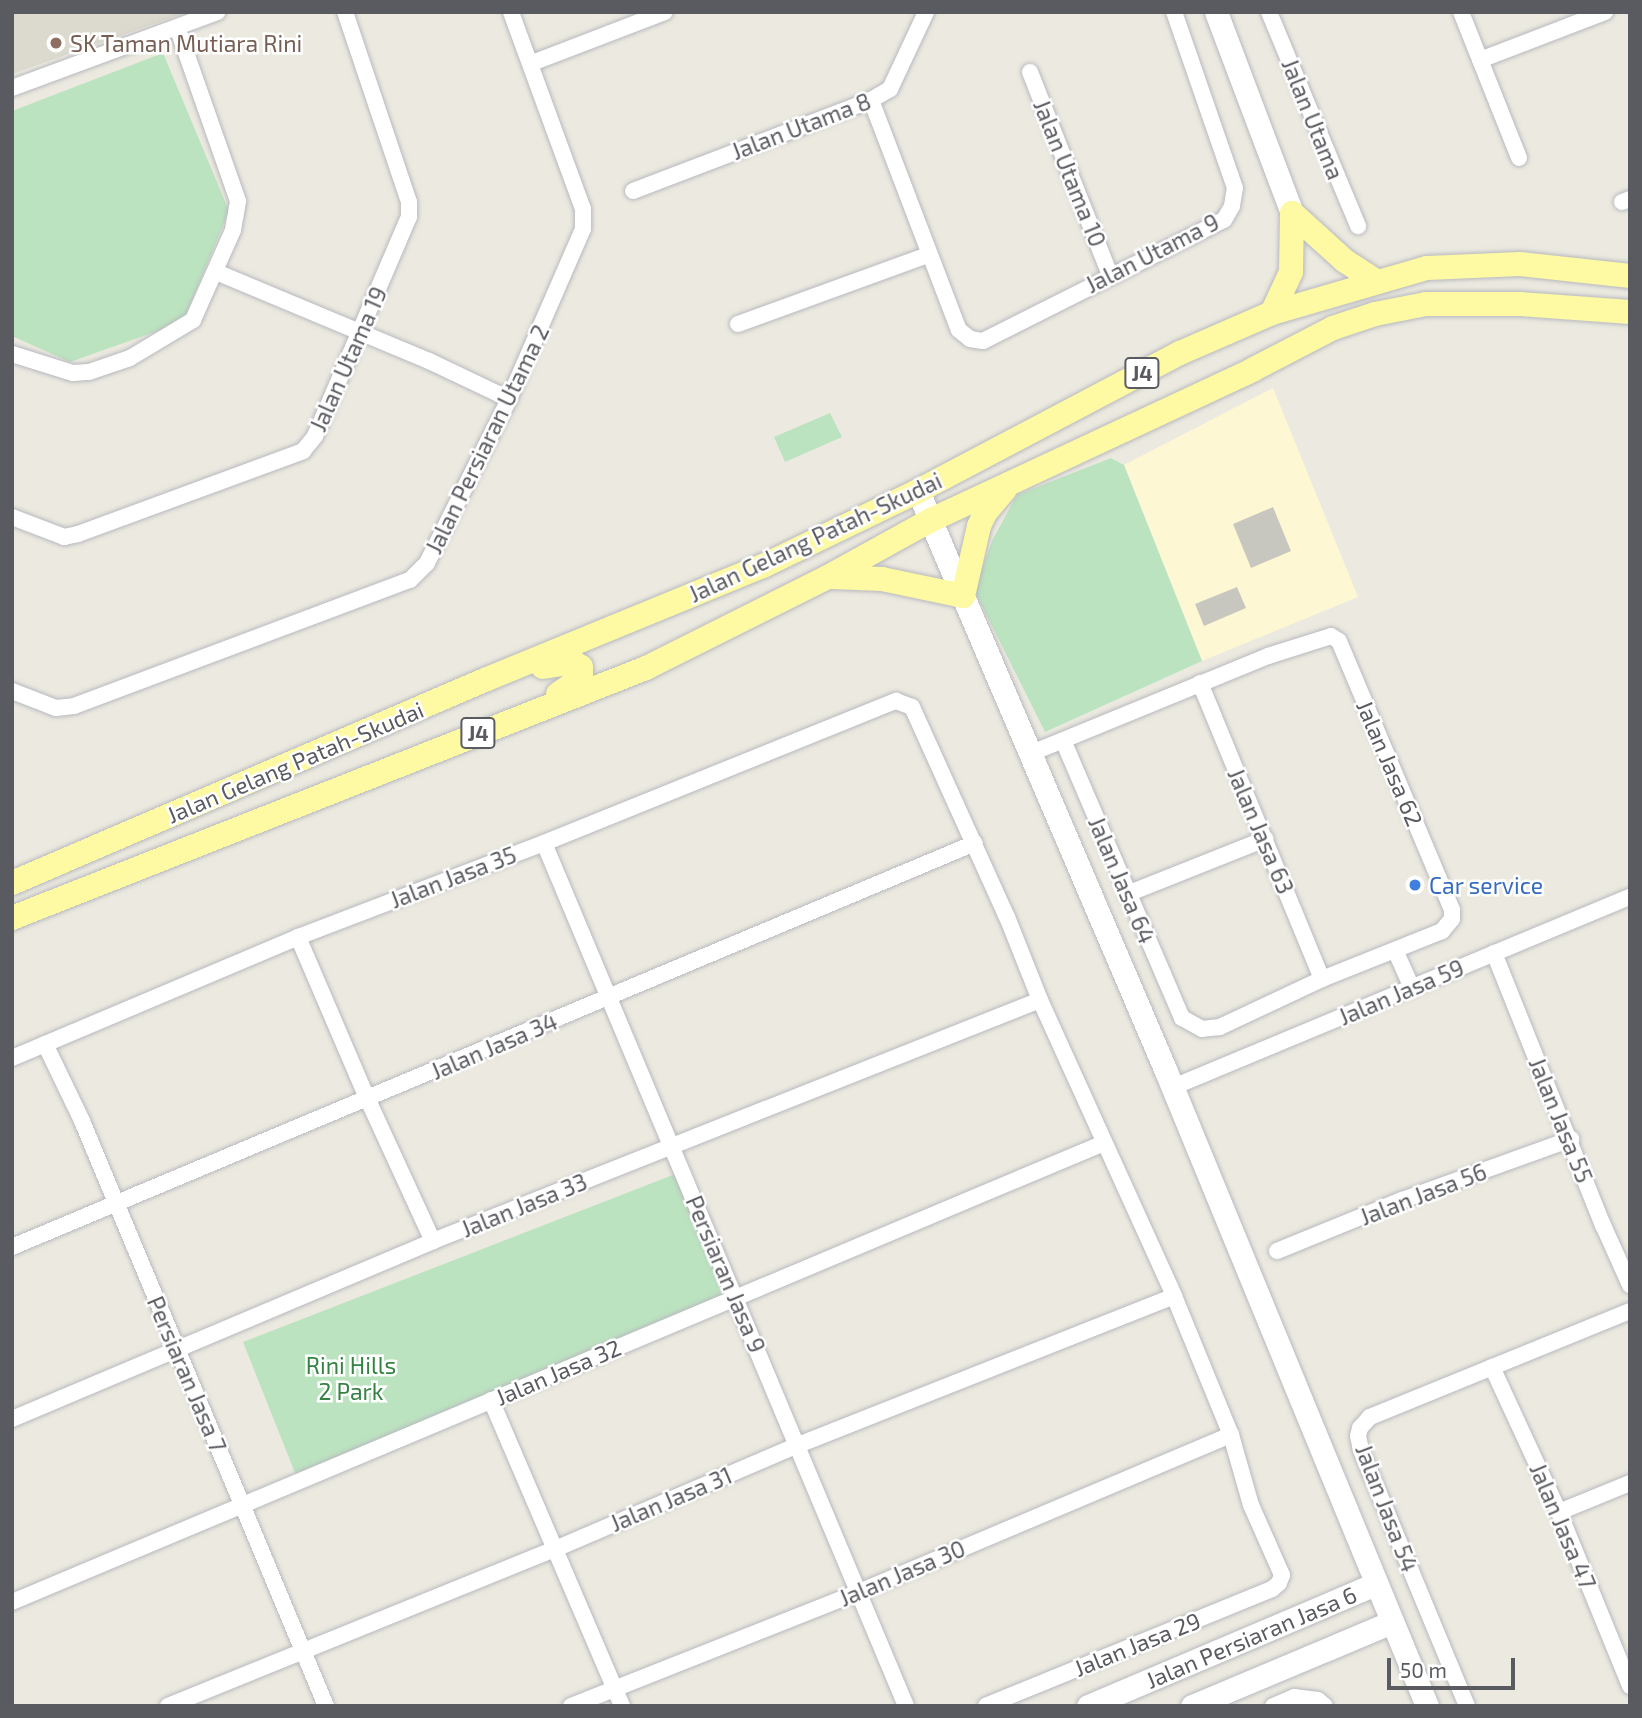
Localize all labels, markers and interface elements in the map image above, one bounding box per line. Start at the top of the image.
place label: SK Taman Mutiara Rini [70,29,303,57]
marker: SK Taman Mutiara Rini [48,35,64,51]
street label: Jalan Utama [1276,55,1350,183]
street label: Jalan Utama 8 [727,87,875,165]
street label: Jalan Utama 10 [1028,95,1112,251]
street label: Jalan Utama 9 [1081,208,1223,298]
street label: Jalan Utama 19 [304,282,392,436]
street label: Jalan Persiaran Utama 2 [420,320,554,558]
road number: J4 [1123,356,1161,390]
street label: Jalan Gelang Patah-Skudai [684,466,946,608]
street label: Jalan Gelang Patah-Skudai [163,695,427,829]
street label: Jalan Jasa 62 [1351,696,1429,830]
road number: J4 [459,716,497,750]
street label: Jalan Jasa 63 [1222,764,1300,898]
street label: Jalan Jasa 64 [1083,812,1161,948]
street label: Jalan Jasa 35 [386,840,520,914]
place label: Car service [1429,871,1544,899]
marker: Car service [1407,877,1423,893]
street label: Jalan Jasa 59 [1334,953,1468,1031]
street label: Jalan Jasa 34 [426,1007,562,1085]
street label: Jalan Jasa 55 [1523,1053,1599,1187]
street label: Jalan Jasa 56 [1356,1157,1490,1231]
street label: Jalan Jasa 33 [457,1167,591,1243]
street label: Persiaran Jasa 9 [680,1191,772,1357]
street label: Persiaran Jasa 7 [142,1292,232,1456]
street label: Jalan Jasa 32 [491,1333,625,1411]
park label: Rini Hills 2 Park [306,1351,396,1405]
street label: Jalan Jasa 54 [1350,1440,1424,1576]
street label: Jalan Jasa 47 [1524,1459,1602,1593]
street label: Jalan Jasa 31 [606,1461,736,1537]
street label: Jalan Jasa 30 [835,1534,969,1612]
street label: Jalan Persiaran Jasa 6 [1141,1580,1361,1694]
street label: Jalan Jasa 29 [1070,1606,1204,1682]
scale bar [1390,1644,1518,1688]
text: 50 m [1400,1657,1447,1682]

